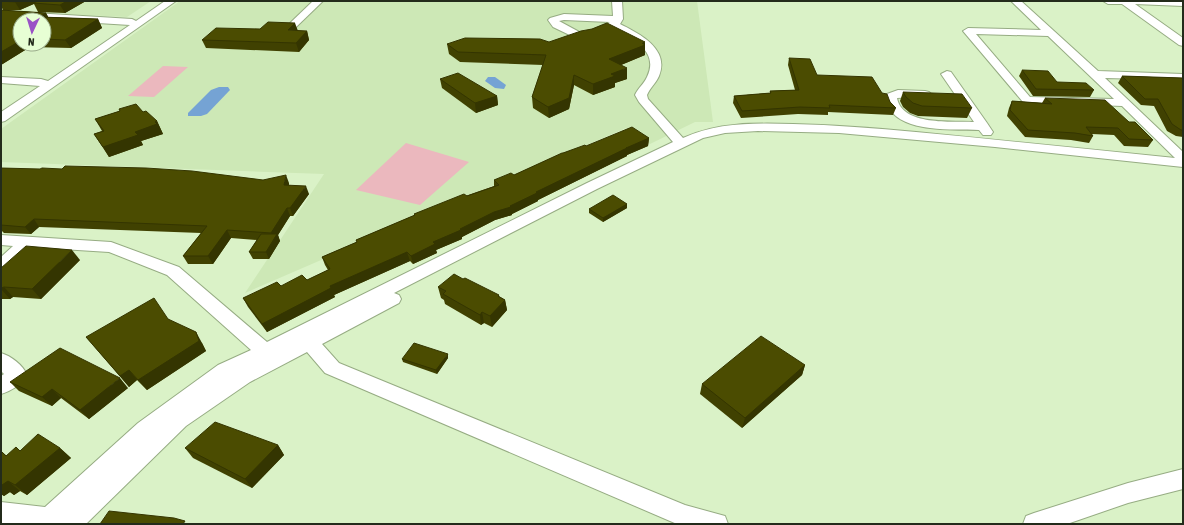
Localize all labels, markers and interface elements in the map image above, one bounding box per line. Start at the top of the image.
north arrow [12,12,52,52]
text: N [28,36,35,48]

